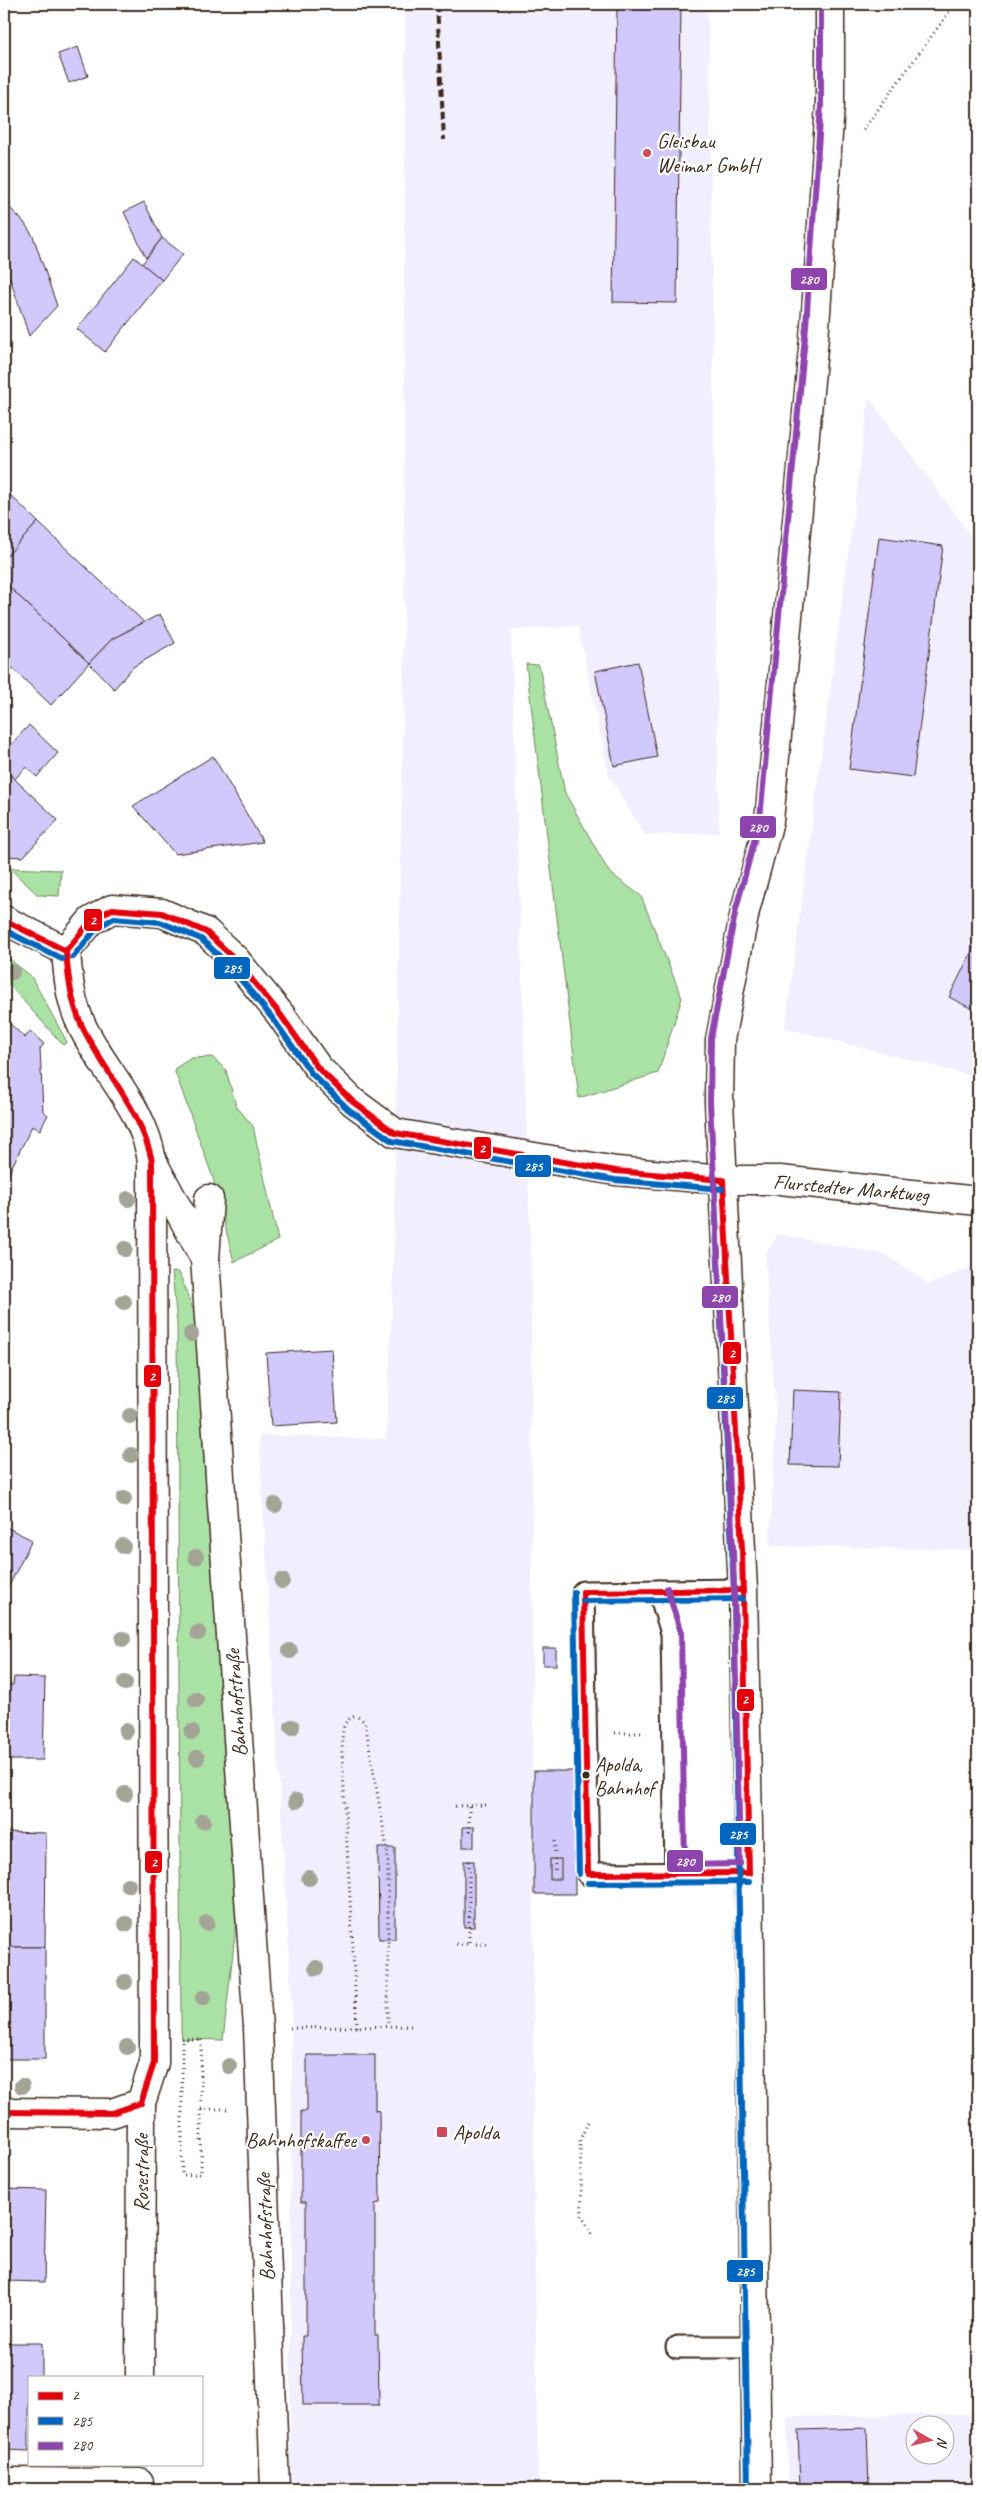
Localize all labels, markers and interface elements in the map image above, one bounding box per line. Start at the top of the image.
place label: Gleisbau Weimar GmbH [657,128,762,178]
marker: Gleisbau Weimar GmbH [641,147,653,159]
line badge: 280 [790,267,828,291]
text: 280 [800,271,820,288]
line badge: 280 [739,815,777,839]
text: 280 [749,819,769,836]
line badge: 2 [83,908,103,932]
text: 2 [90,912,98,929]
line badge: 285 [213,956,251,980]
text: 285 [223,960,243,977]
line badge: 2 [473,1136,492,1160]
text: 2 [479,1140,487,1157]
line badge: 285 [514,1154,552,1178]
text: 285 [524,1158,544,1175]
street label: Flurstedter Marktweg [772,1168,931,1208]
line badge: 280 [701,1285,739,1309]
text: 280 [711,1289,731,1306]
line badge: 2 [722,1341,742,1365]
text: 2 [729,1345,737,1362]
line badge: 2 [143,1364,162,1388]
text: 2 [149,1368,157,1385]
line badge: 285 [706,1386,744,1410]
text: 285 [716,1390,736,1407]
street label: Bahnhofstraße [219,1646,253,1758]
line badge: 2 [736,1688,755,1712]
text: 2 [742,1691,750,1708]
place label: Apolda, Bahnhof [595,1752,659,1801]
marker: Apolda, Bahnhof [581,1770,591,1780]
line badge: 285 [719,1822,757,1846]
text: 285 [729,1826,749,1843]
line badge: 280 [666,1849,704,1873]
line badge: 2 [144,1850,163,1874]
text: 280 [676,1853,696,1870]
text: 2 [151,1854,159,1871]
place label: Apolda [453,2119,501,2145]
marker: Apolda [435,2125,449,2139]
place label: Bahnhofskaffee [246,2127,357,2153]
street label: Rosestraße [128,2132,154,2212]
marker: Bahnhofskaffee [360,2134,372,2146]
street label: Bahnhofstraße [250,2171,280,2281]
line badge: 285 [726,2259,764,2283]
text: 285 [736,2263,756,2280]
legend [28,2376,202,2466]
text: 2 [72,2386,80,2405]
text: 285 [72,2412,94,2431]
north arrow [904,2416,954,2466]
text: 280 [72,2436,94,2455]
text: N [933,2436,951,2450]

